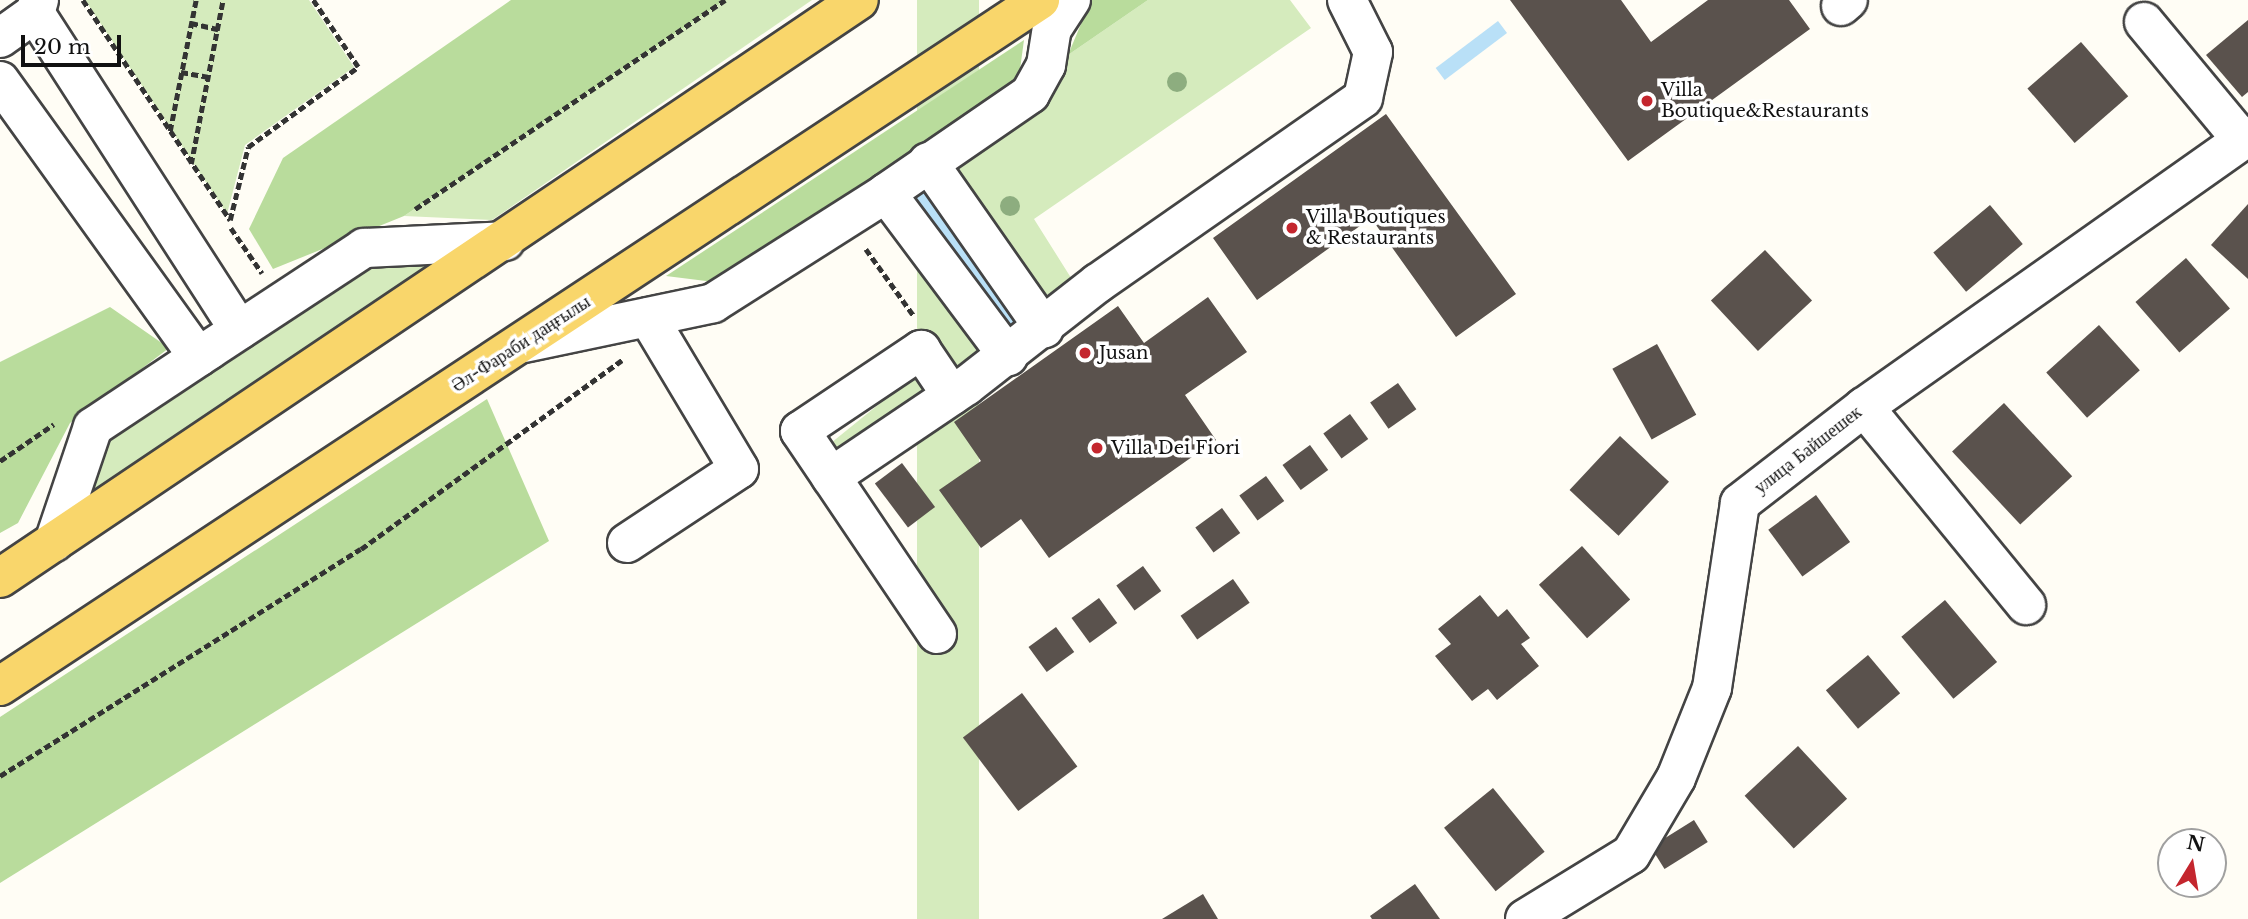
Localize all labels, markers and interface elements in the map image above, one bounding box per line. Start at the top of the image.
scale bar [24,21,124,65]
text: 20 m [34,34,91,60]
place label: Villa Boutique&Restaurants [1661,80,1869,122]
marker: Villa Boutique&Restaurants [1639,93,1655,109]
place label: Villa Boutiques & Restaurants [1306,207,1446,249]
marker: Villa Boutiques & Restaurants [1284,220,1300,236]
street label: Әл-Фараби даңғылы [448,291,594,397]
place label: Jusan [1099,342,1148,364]
marker: Jusan [1077,345,1093,361]
street label: улица Байшешек [1750,401,1866,499]
place label: Villa Dei Fiori [1111,437,1240,459]
marker: Villa Dei Fiori [1089,440,1105,456]
north arrow [2157,828,2227,898]
text: N [2185,831,2207,857]

